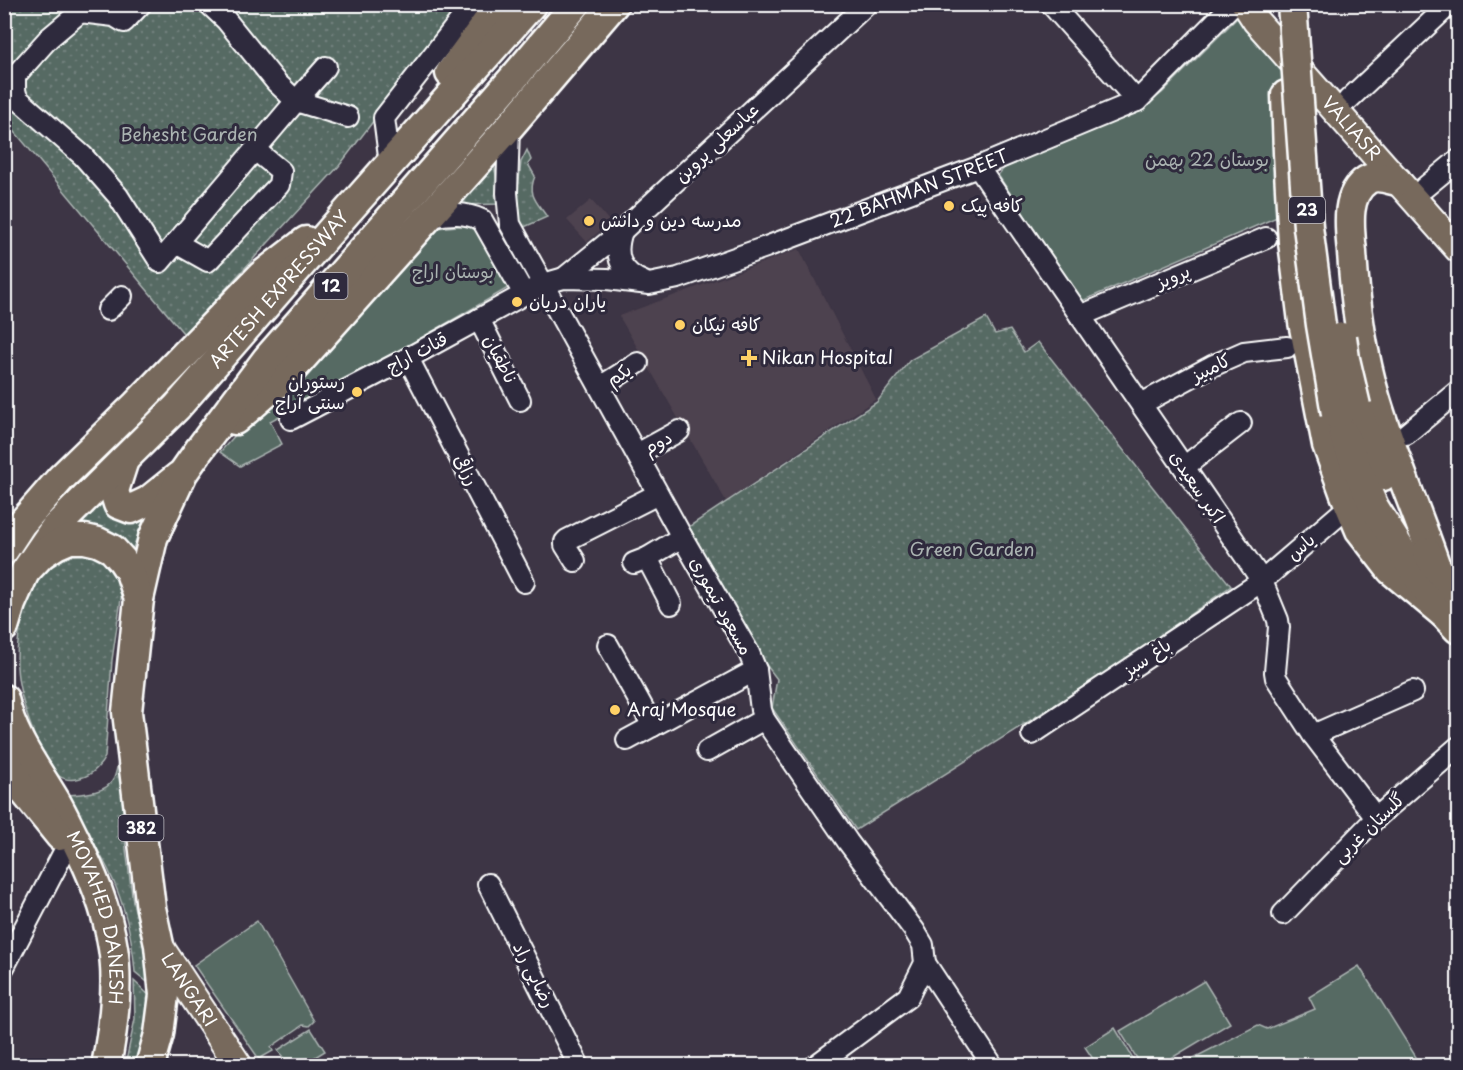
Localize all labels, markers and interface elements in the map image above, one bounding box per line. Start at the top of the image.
street label: VALIASR [1316,89,1389,166]
street label: عباسعلی پروین [668,96,764,188]
park label: Behesht Garden [120,120,258,147]
street label: 22 BAHMAN STREET [826,141,1013,234]
park label: بوستان 22 بهمن [1145,145,1269,172]
place label: کافه پیک [961,191,1023,218]
road number: 23 [1289,197,1325,223]
marker: کافه پیک [942,199,956,213]
street label: ARTESH EXPRESSWAY [202,203,355,373]
place label: مدرسه دین و دانش [601,206,742,233]
marker: مدرسه دین و دانش [582,214,596,228]
street label: پرویز [1149,256,1194,296]
park label: بوستان اراج [412,257,494,284]
road number: 12 [314,273,348,299]
place label: یاران دریان [529,287,606,314]
marker: یاران دریان [510,295,524,309]
place label: کافه نیکان [692,310,761,337]
marker: کافه نیکان [673,318,687,332]
street label: قنات اراج [381,324,452,379]
street label: ناطقیان [478,329,525,387]
place label: Nikan Hospital [762,343,893,370]
street label: کامبیز [1184,345,1235,389]
marker: Nikan Hospital [740,349,758,367]
street label: یکم [600,356,637,394]
place label: رستوران سنتی آراج [275,367,345,415]
marker: رستوران سنتی آراج [350,385,364,399]
street label: دوم [638,423,678,462]
street label: اکبر سعیدی [1164,444,1233,528]
street label: رزاقی [448,449,487,490]
street label: یاس [1280,526,1320,566]
park label: Green Garden [909,535,1035,562]
street label: مسعود تیموری [684,551,761,660]
street label: باغ سبز [1115,631,1176,684]
place label: Araj Mosque [627,695,736,722]
marker: Araj Mosque [608,703,622,717]
street label: گلستان غربی [1326,785,1410,868]
road number: 382 [118,815,164,841]
street label: MOVAHED DANESH [61,825,131,1005]
street label: رضایی راد [507,937,563,1012]
street label: LANGARI [156,947,225,1032]

